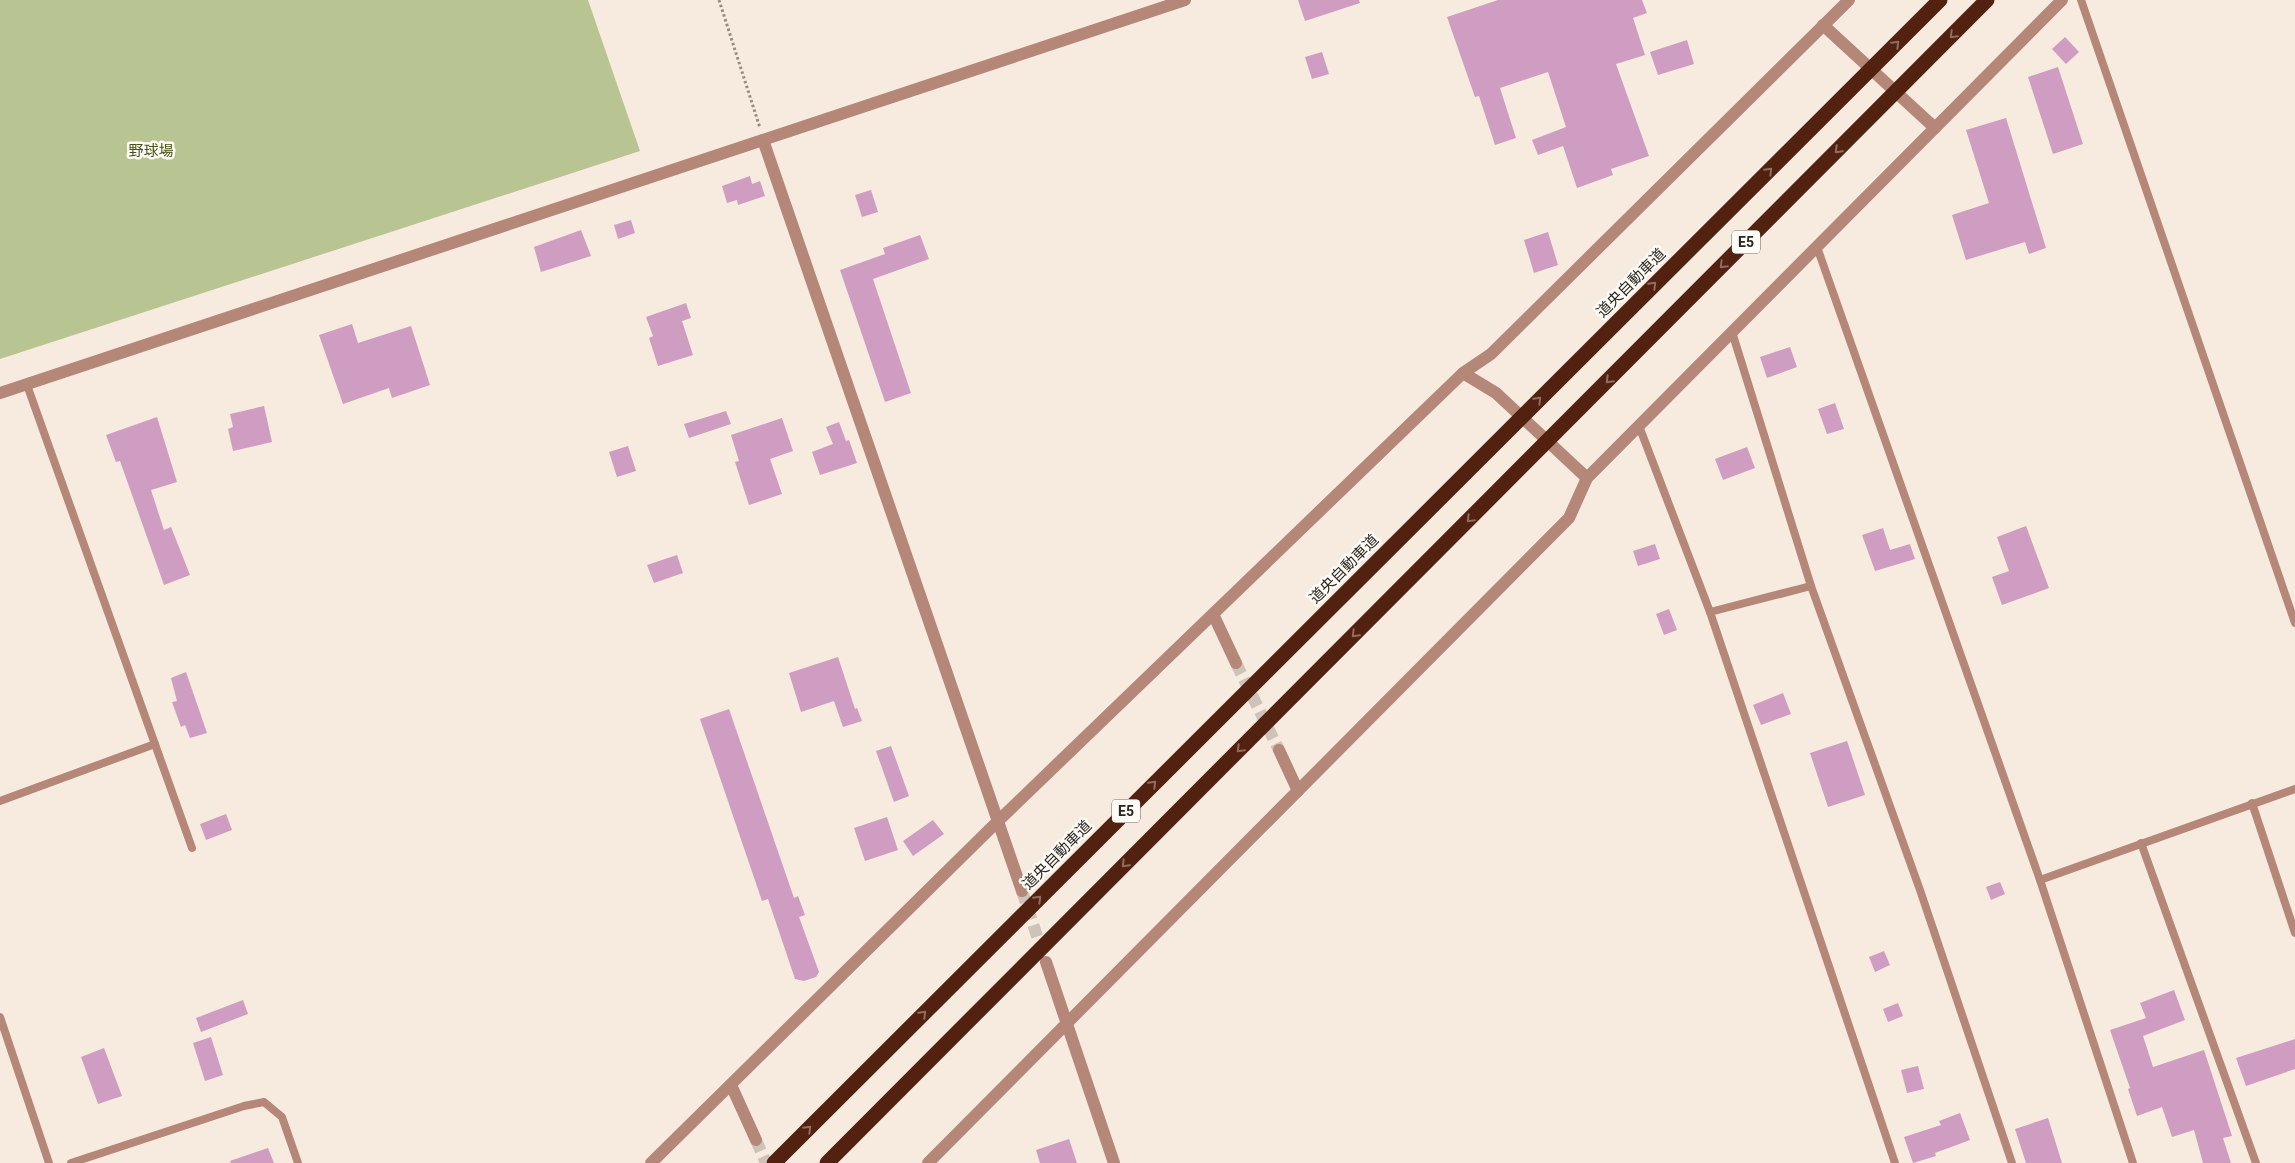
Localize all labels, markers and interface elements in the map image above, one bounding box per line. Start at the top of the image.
one-way arrow [1950,29,1959,38]
one-way arrow [1890,40,1899,49]
park label: 野球場 [128,142,174,160]
one-way arrow [1835,144,1844,153]
one-way arrow [1763,167,1772,176]
road number: E5 [1732,230,1760,253]
street label: 道央自動車道 [1593,245,1669,321]
one-way arrow [1720,259,1729,268]
one-way arrow [1648,282,1657,291]
one-way arrow [1605,374,1614,383]
one-way arrow [1532,397,1541,406]
one-way arrow [1466,513,1475,522]
street label: 道央自動車道 [1306,531,1382,607]
one-way arrow [1352,628,1361,637]
one-way arrow [1237,743,1246,752]
one-way arrow [1147,781,1156,790]
road number: E5 [1112,799,1140,822]
street label: 道央自動車道 [1019,817,1095,893]
one-way arrow [1122,858,1131,867]
one-way arrow [1032,896,1041,905]
one-way arrow [917,1011,926,1020]
one-way arrow [802,1125,811,1134]

